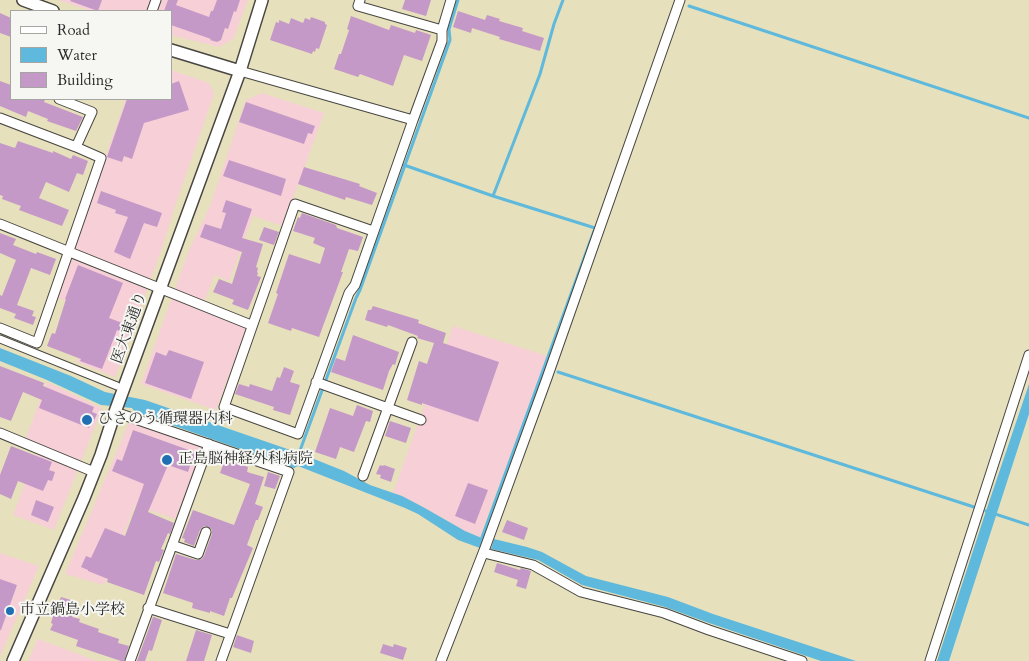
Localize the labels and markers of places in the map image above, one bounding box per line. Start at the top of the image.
place label: ひさのう循環器内科 [98,411,233,429]
marker: ひさのう循環器内科 [80,413,94,427]
place label: 正島脳神経外科病院 [178,451,313,469]
marker: 正島脳神経外科病院 [160,453,174,467]
place label: 市立鍋島小学校 [20,602,125,620]
marker: 市立鍋島小学校 [4,605,16,617]

